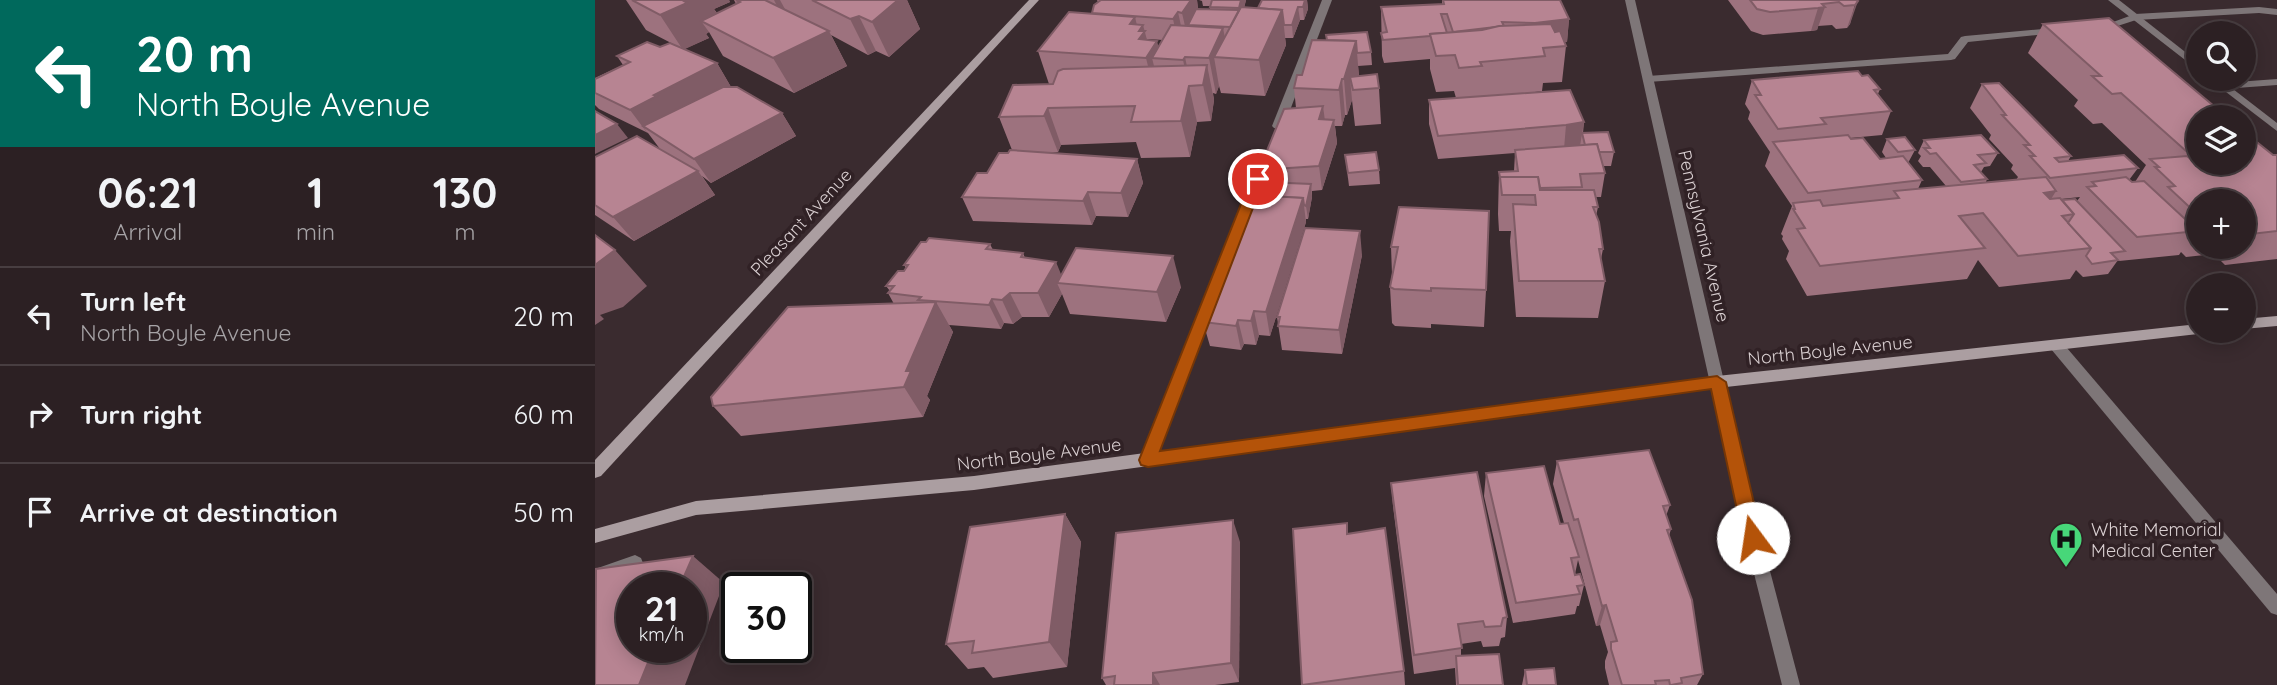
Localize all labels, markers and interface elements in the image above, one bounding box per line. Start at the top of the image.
map controls [2186,21,2256,343]
button: search [2186,21,2256,91]
text: 20 m [136,23,253,84]
icon: left [21,28,112,119]
text: North Boyle Avenue [136,84,430,124]
button: layers [2186,105,2256,175]
street label: Pennsylvania Avenue [1673,148,1735,324]
pin [1228,149,1288,209]
icon: arrive [1239,160,1277,198]
street label: Pleasant Avenue [745,164,857,280]
text: 06:21 [98,166,198,219]
text: 1 [307,166,324,219]
text: 130 [433,166,497,219]
button: + [2186,189,2256,259]
text: Arrival [114,217,182,246]
text: min [296,217,335,246]
text: m [455,217,476,246]
button: − [2186,273,2256,343]
text: Turn left [80,285,187,318]
icon: left [21,297,59,335]
text: 20 m [513,300,574,333]
text: North Boyle Avenue [80,318,292,347]
street label: North Boyle Avenue [1746,330,1914,370]
icon: right [21,395,59,433]
text: Turn right [80,398,202,431]
text: 60 m [514,398,574,431]
street label: North Boyle Avenue [955,432,1123,476]
icon: arrive [21,493,59,531]
text: Arrive at destination [80,496,338,529]
text: 50 m [514,496,574,529]
position arrow [1716,501,1790,575]
place label: White Memorial Medical Center [2091,518,2222,562]
hospital icon: White Memorial Medical Center [2047,520,2085,569]
speed limit sign: 30 [721,572,812,663]
text: 21 [645,586,678,630]
text: km/h [639,623,684,646]

